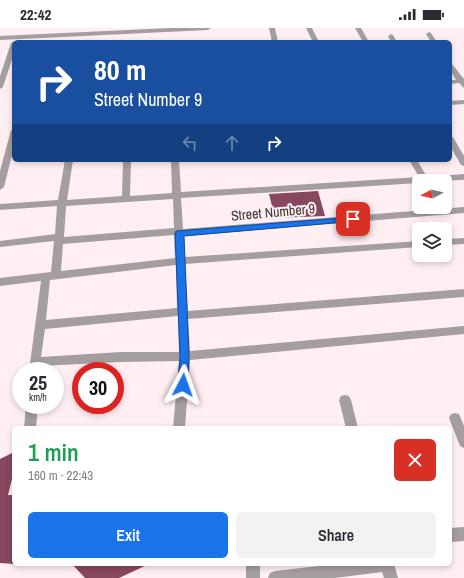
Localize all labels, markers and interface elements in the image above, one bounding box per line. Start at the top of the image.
text: 22:42 [20,4,51,25]
text: 80 m [94,51,146,89]
icon: right [28,56,80,108]
text: Street Number 9 [94,87,202,112]
icon: left [179,132,201,154]
icon: ahead [221,132,243,154]
icon: right [263,132,285,154]
north arrow [412,174,452,214]
map controls [412,174,452,262]
street label: Street Number 9 [230,199,316,225]
pin [336,202,370,236]
icon: arrive [342,208,364,230]
button: layers [412,222,452,262]
speed limit sign: 30 [72,362,124,414]
position arrow [162,364,204,406]
text: 25 [29,369,47,396]
text: km/h [29,391,47,404]
text: 1 min [28,436,79,468]
button: close [394,439,436,481]
text: 160 m · 22:43 [28,467,93,484]
button: Exit [28,512,228,558]
button: Share [236,512,436,558]

